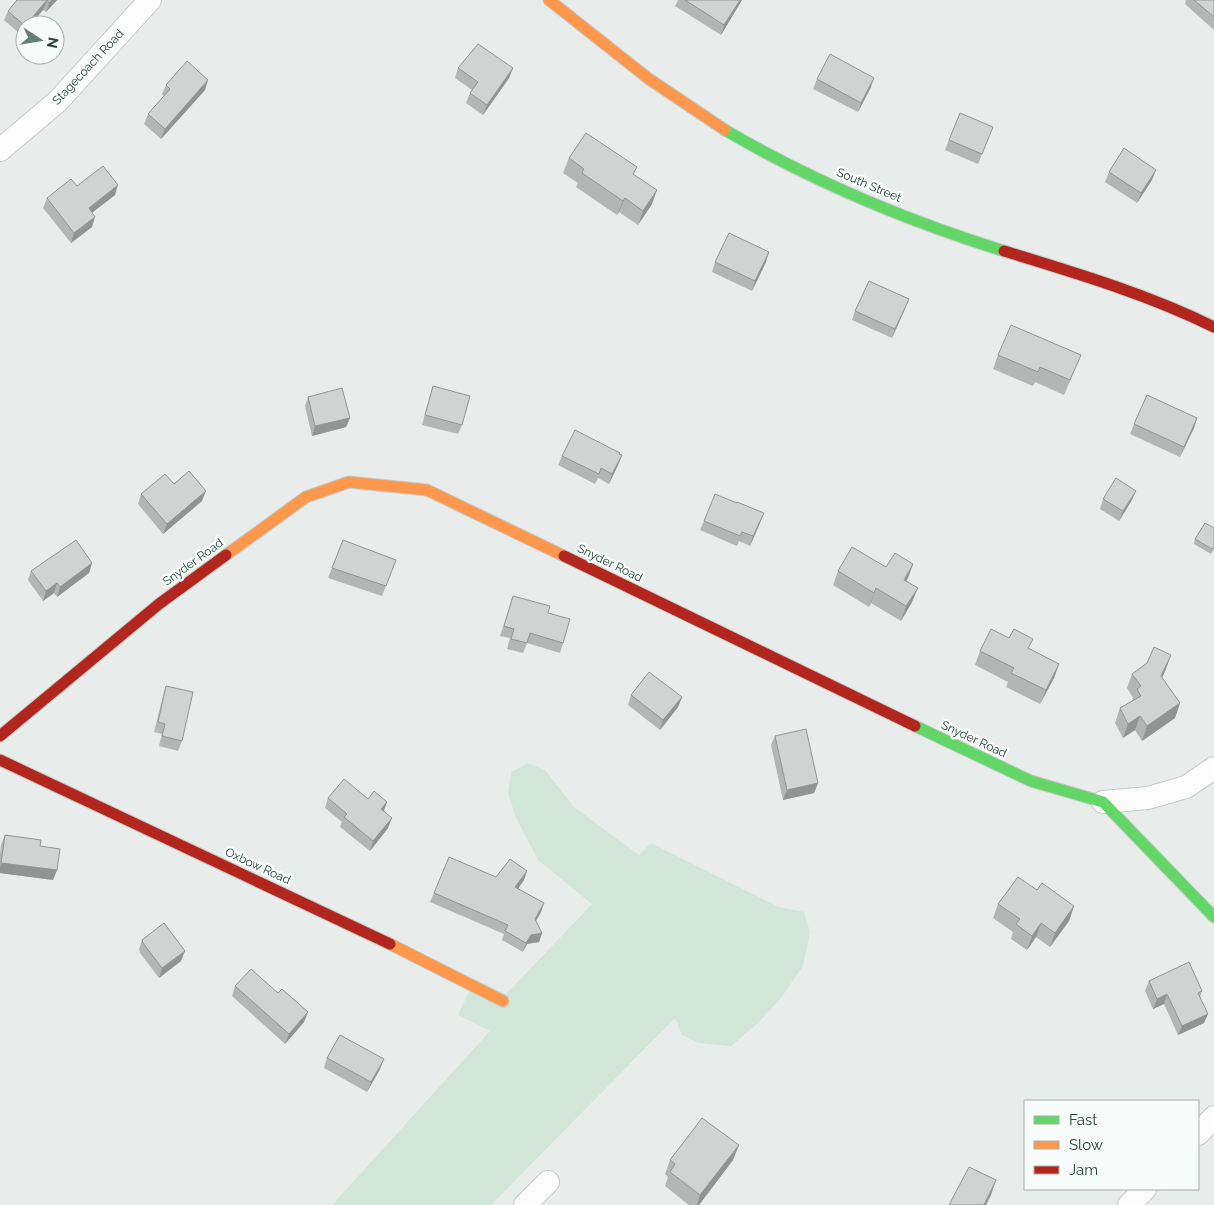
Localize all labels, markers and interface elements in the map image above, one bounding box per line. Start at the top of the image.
north arrow [15,15,65,65]
street label: Stagecoach Road [50,26,126,108]
text: N [44,36,62,50]
street label: South Street [835,165,903,205]
street label: Snyder Road [160,536,226,588]
street label: Snyder Road [575,541,645,585]
street label: Snyder Road [939,718,1009,760]
street label: Oxbow Road [223,845,293,887]
legend [1024,1100,1199,1190]
text: Fast [1069,1111,1097,1129]
text: Slow [1069,1136,1103,1154]
text: Jam [1069,1161,1098,1179]

